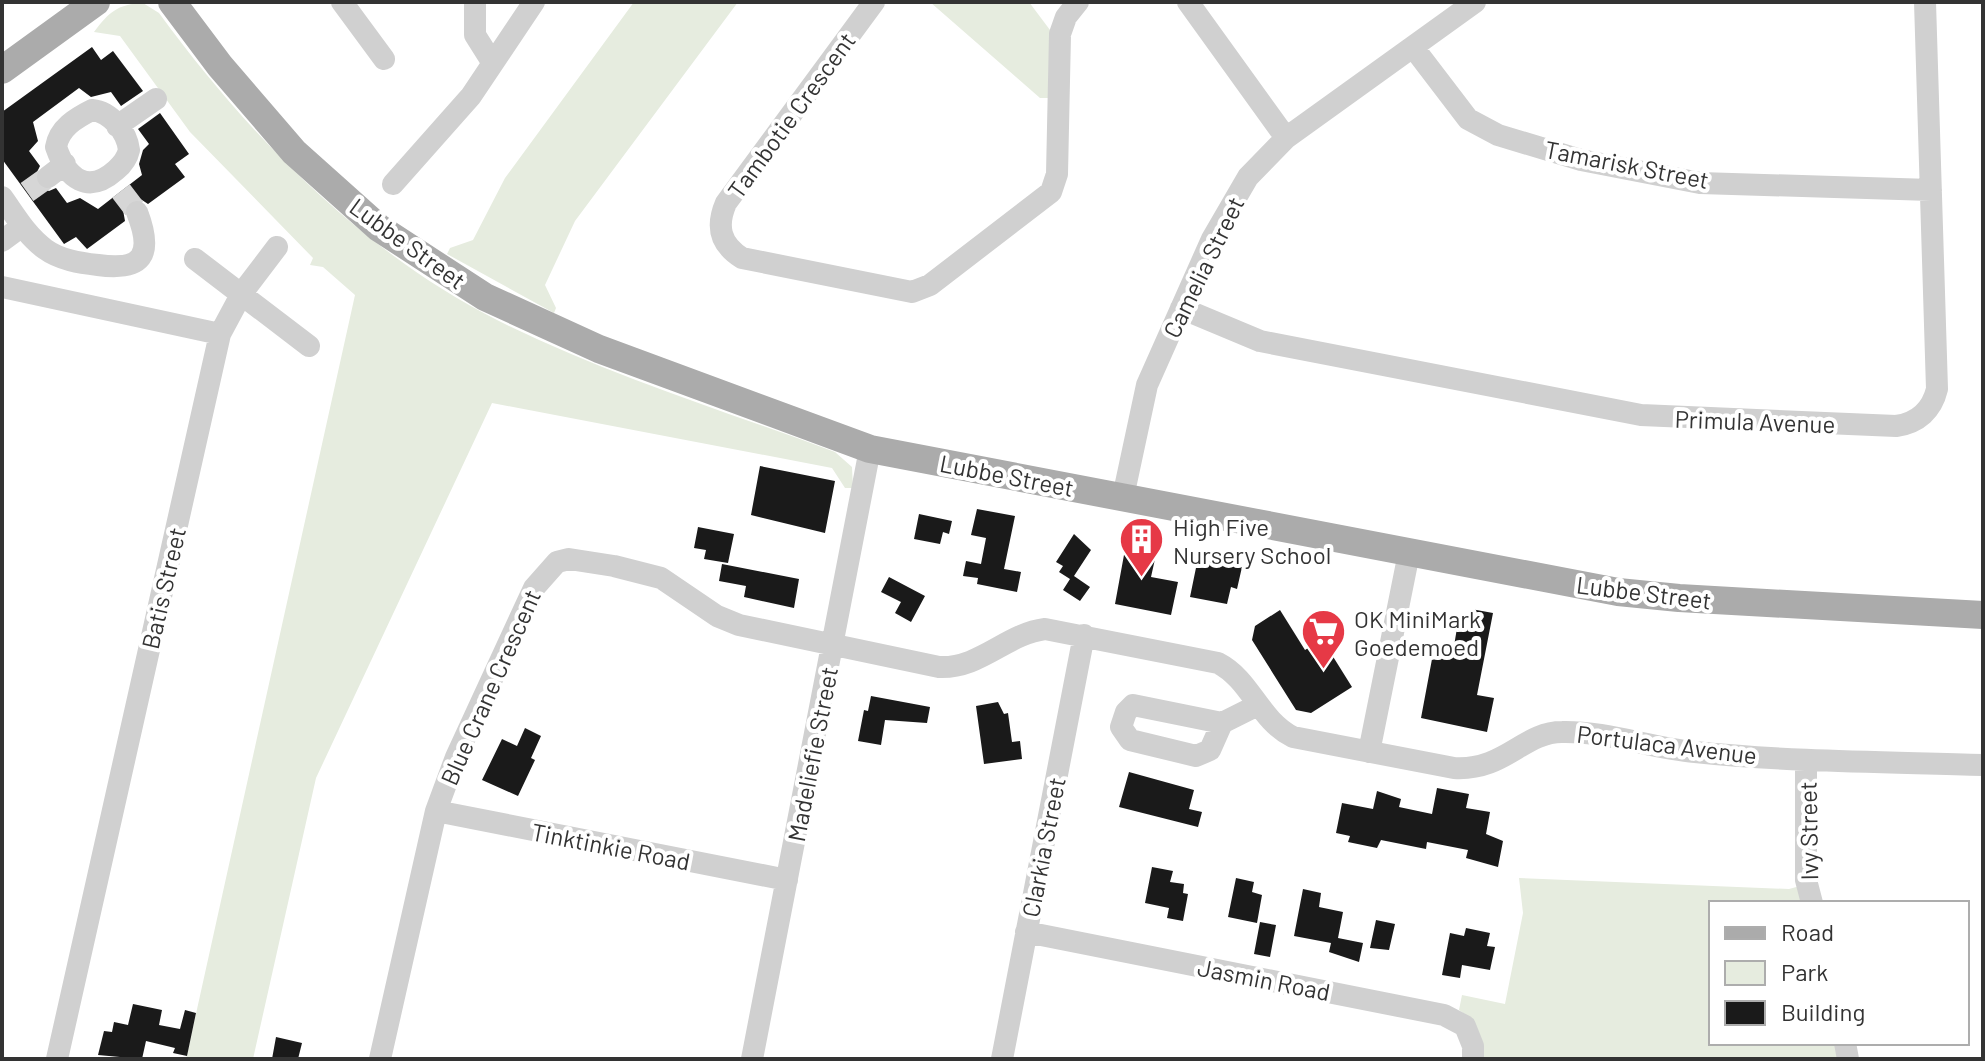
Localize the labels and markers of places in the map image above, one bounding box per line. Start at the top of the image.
place label: High Five Nursery School [1173,512,1331,569]
building icon: High Five Nursery School [1118,516,1166,579]
place label: OK MiniMark Goedemoed [1354,604,1481,661]
supermarket icon: OK MiniMark Goedemoed [1299,608,1347,671]

